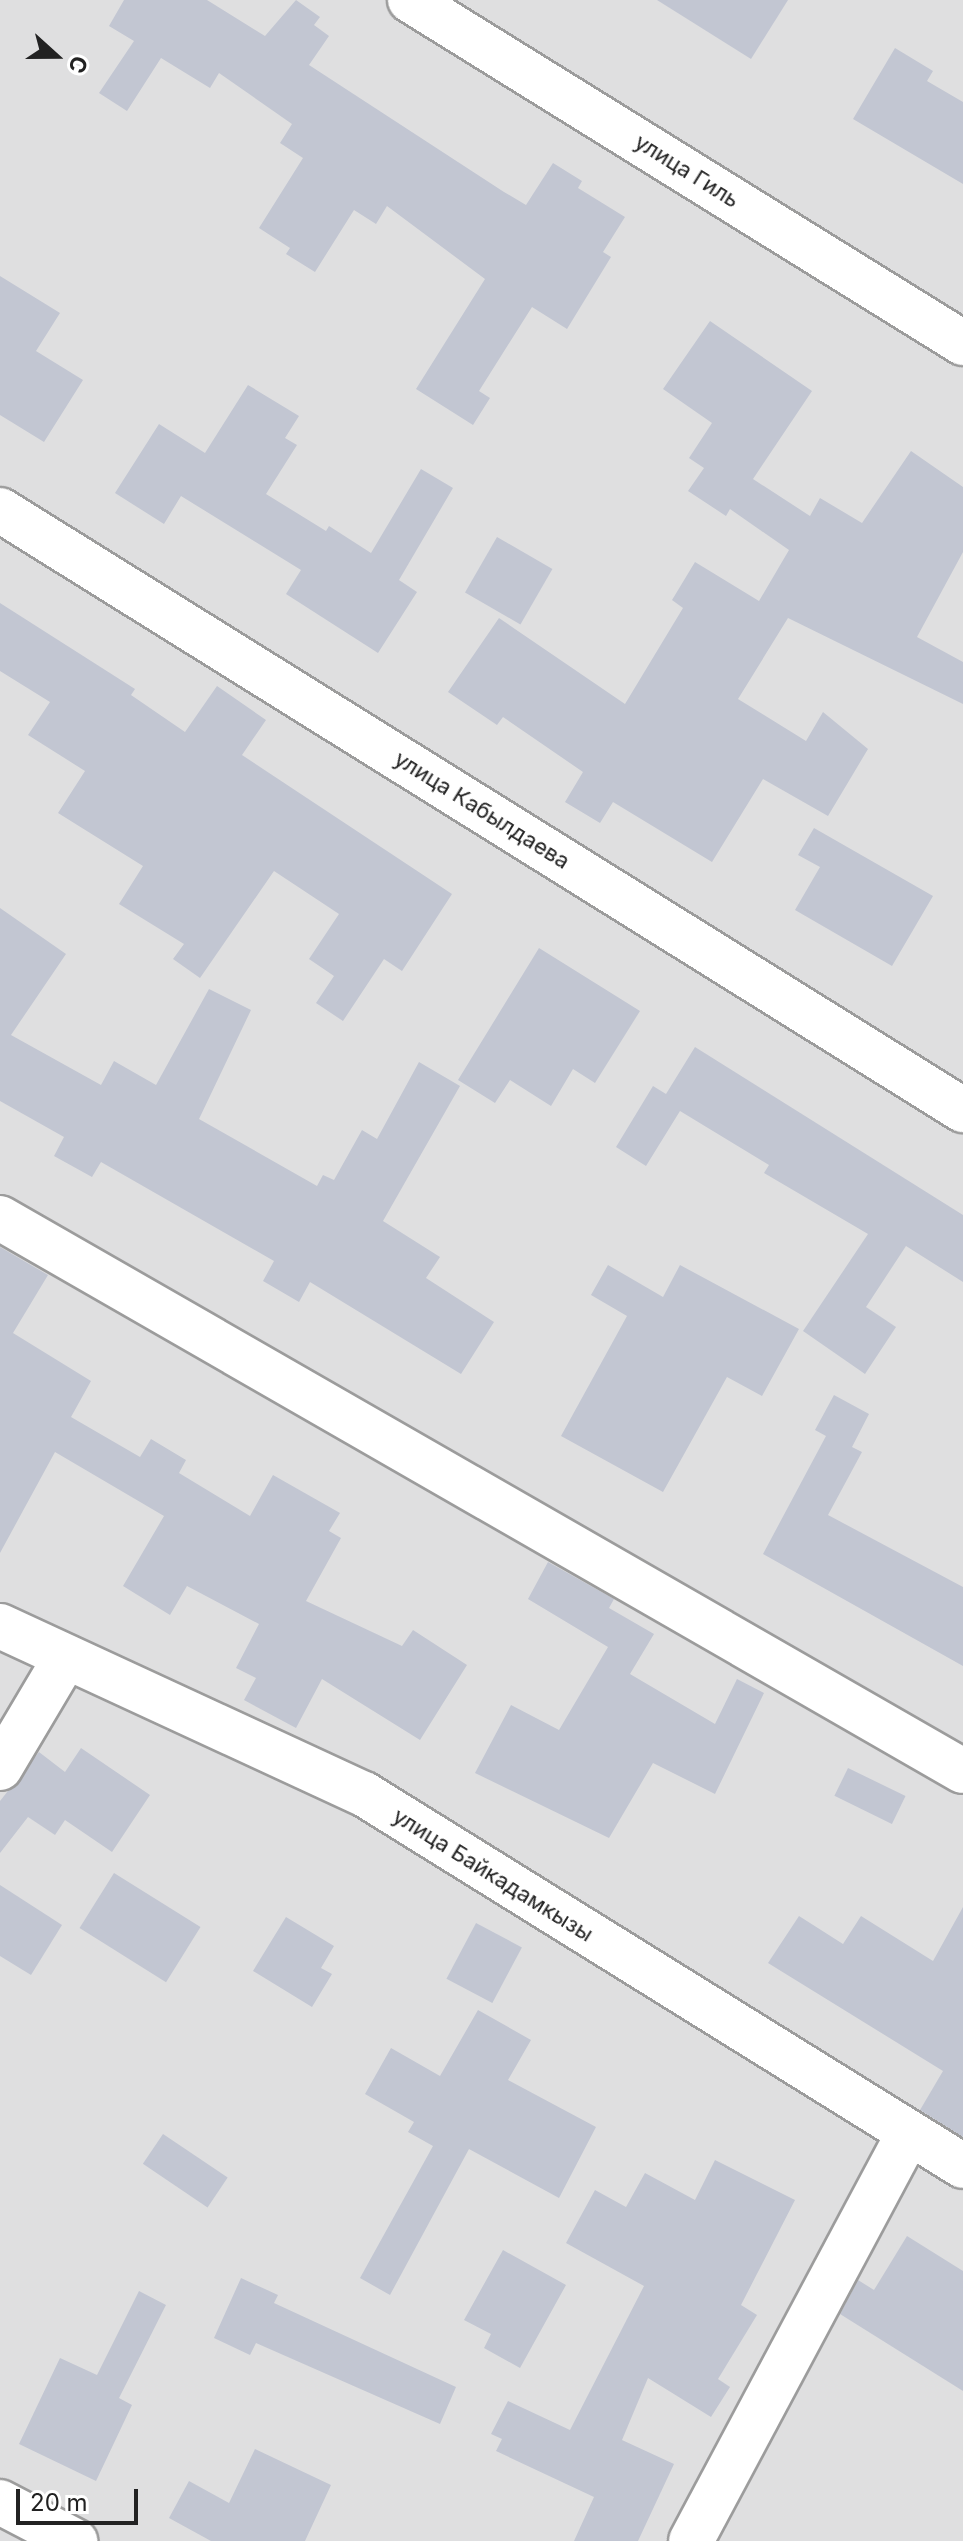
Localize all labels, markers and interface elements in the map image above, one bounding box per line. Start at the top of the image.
north arrow [16,16,96,96]
text: С [63,52,93,77]
street label: улица Гиль [630,129,744,213]
street label: улица Кабылдаева [390,745,574,875]
street label: улица Байкадамкызы [388,1803,598,1947]
scale bar [20,2473,142,2523]
text: 20 m [30,2488,88,2517]

